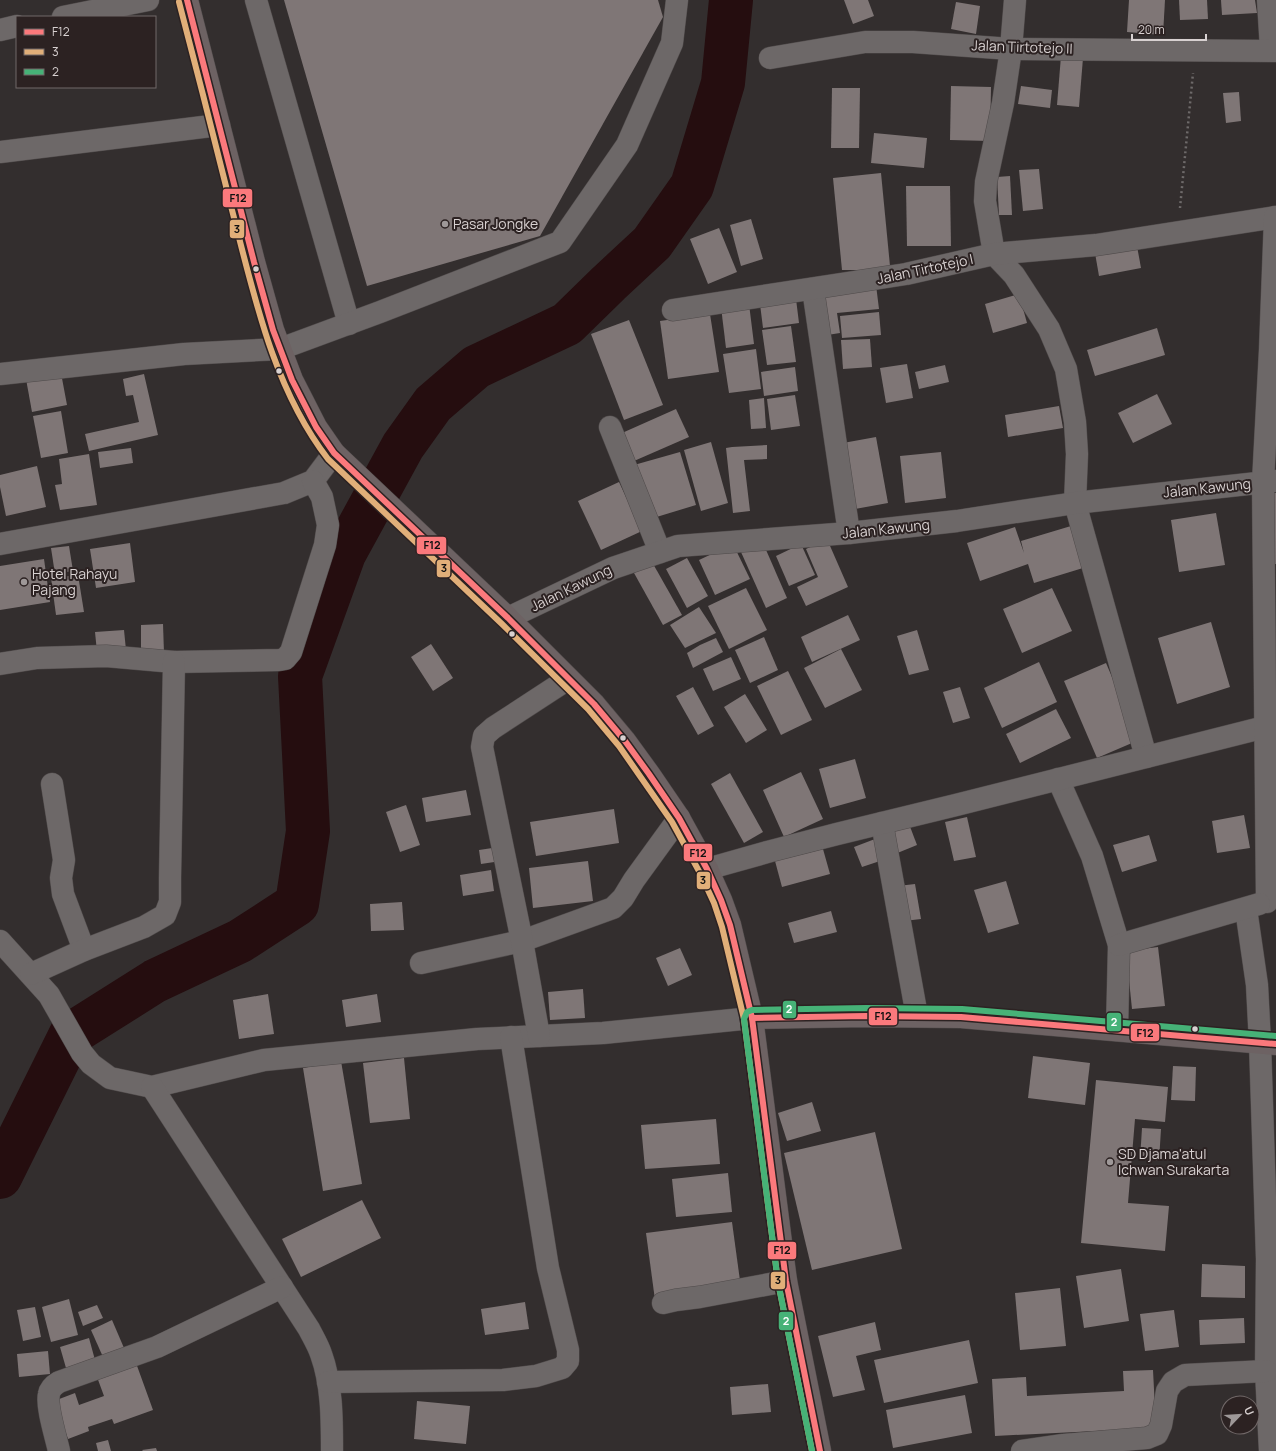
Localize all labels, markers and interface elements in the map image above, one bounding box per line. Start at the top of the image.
legend [16,16,156,88]
scale bar [1132,16,1206,42]
text: 20 m [1138,21,1165,38]
text: F12 [52,23,70,40]
street label: Jalan Tirtotejo II [971,35,1073,58]
text: 3 [52,43,59,60]
text: 2 [52,63,59,80]
line badge: F12 [222,188,253,208]
text: F12 [229,190,247,205]
place label: Pasar Jongke [453,214,538,233]
line badge: 3 [229,219,245,239]
marker: Pasar Jongke [440,219,450,229]
text: 3 [234,221,240,236]
street label: Jalan Tirtotejo I [875,249,975,288]
unlabelled marker [251,264,261,274]
unlabelled marker [274,366,284,376]
street label: Jalan Kawung [1162,473,1252,502]
street label: Jalan Kawung [841,514,931,543]
line badge: F12 [416,536,447,555]
text: F12 [423,537,441,552]
line badge: 3 [436,559,451,578]
text: 3 [441,560,447,575]
street label: Jalan Kawung [527,560,614,615]
place label: Hotel Rahayu Pajang [32,564,117,599]
marker: Hotel Rahayu Pajang [19,577,29,587]
unlabelled marker [507,629,517,639]
unlabelled marker [618,733,628,743]
line badge: F12 [683,843,713,862]
text: F12 [689,845,707,860]
line badge: 3 [696,871,711,890]
text: 3 [700,872,706,887]
line badge: 2 [782,1000,797,1019]
text: 2 [786,1001,792,1016]
line badge: F12 [868,1007,898,1026]
text: F12 [874,1008,892,1023]
line badge: 2 [1106,1012,1122,1032]
text: 2 [1111,1014,1117,1029]
line badge: F12 [1130,1023,1160,1042]
unlabelled marker [1190,1024,1200,1034]
text: F12 [1136,1025,1154,1040]
place label: SD Djama'atul Ichwan Surakarta [1118,1144,1229,1179]
marker: SD Djama'atul Ichwan Surakarta [1105,1157,1115,1167]
line badge: F12 [767,1241,797,1260]
text: F12 [773,1242,791,1257]
line badge: 3 [770,1271,786,1290]
text: 3 [775,1272,781,1287]
line badge: 2 [778,1311,794,1331]
text: 2 [783,1313,789,1328]
north arrow [1220,1395,1260,1435]
text: U [1241,1404,1258,1417]

